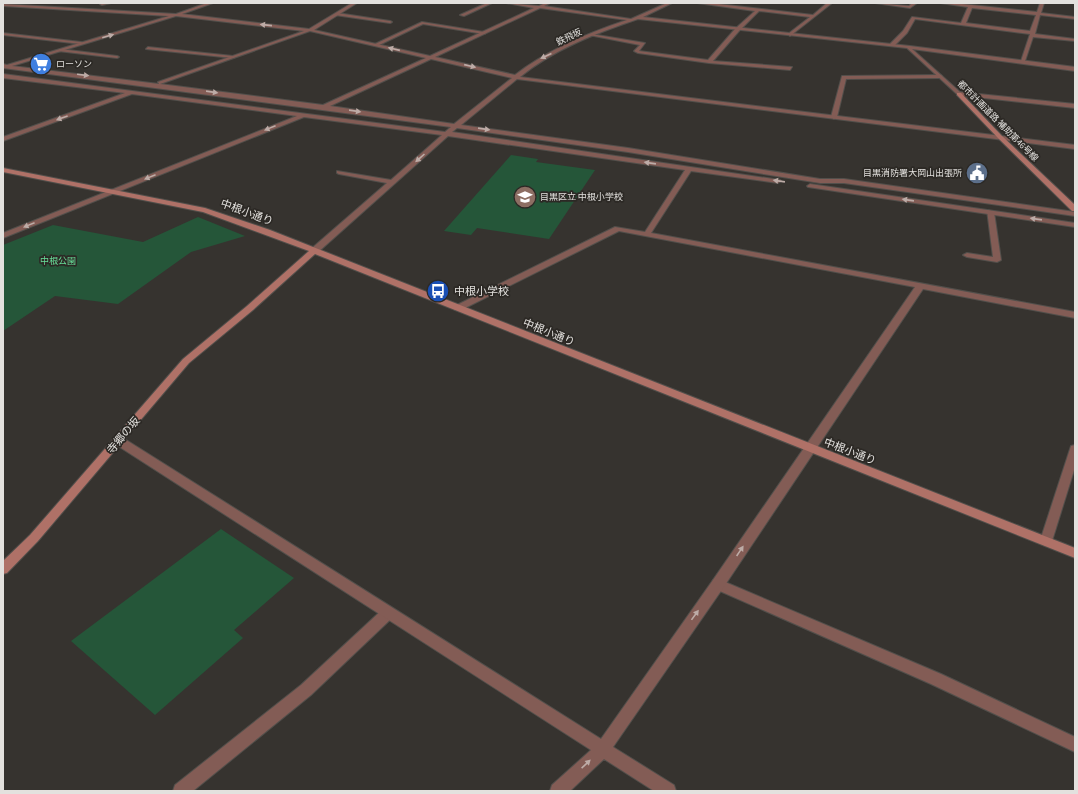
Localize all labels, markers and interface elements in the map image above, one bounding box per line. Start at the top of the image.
one-way arrow [260,22,272,28]
street label: 鉄飛坂 [554,26,584,49]
one-way arrow [102,33,114,39]
one-way arrow [387,46,399,52]
supermarket icon: ローソン [28,51,54,77]
one-way arrow [540,53,552,59]
place label: ローソン [56,58,92,71]
one-way arrow [464,64,476,70]
one-way arrow [77,72,89,78]
street label: 都市計画道路 補助第46号線 [954,78,1042,165]
one-way arrow [206,89,218,95]
one-way arrow [349,108,361,114]
one-way arrow [55,116,67,122]
one-way arrow [264,126,276,132]
one-way arrow [478,126,490,132]
one-way arrow [415,153,424,162]
one-way arrow [644,160,657,166]
public building icon: 目黒消防署大岡山出張所 [964,160,990,186]
place label: 目黒消防署大岡山出張所 [863,167,962,180]
one-way arrow [143,174,155,180]
one-way arrow [773,178,785,184]
school or university icon: 目黒区立 中根小学校 [512,184,538,210]
place label: 目黒区立 中根小学校 [540,191,623,204]
street label: 中根小通り [218,196,275,229]
one-way arrow [902,197,914,203]
one-way arrow [1030,216,1042,222]
one-way arrow [24,222,35,228]
park label: 中根公園 [40,255,76,268]
bus stop icon: 中根小学校 [425,278,451,304]
place label: 中根小学校 [454,284,509,299]
street label: 中根小通り [521,315,577,350]
street label: 寺郷の坂 [103,414,143,457]
street label: 中根小通り [821,435,878,468]
one-way arrow [736,546,744,557]
one-way arrow [691,610,699,621]
one-way arrow [581,760,591,769]

